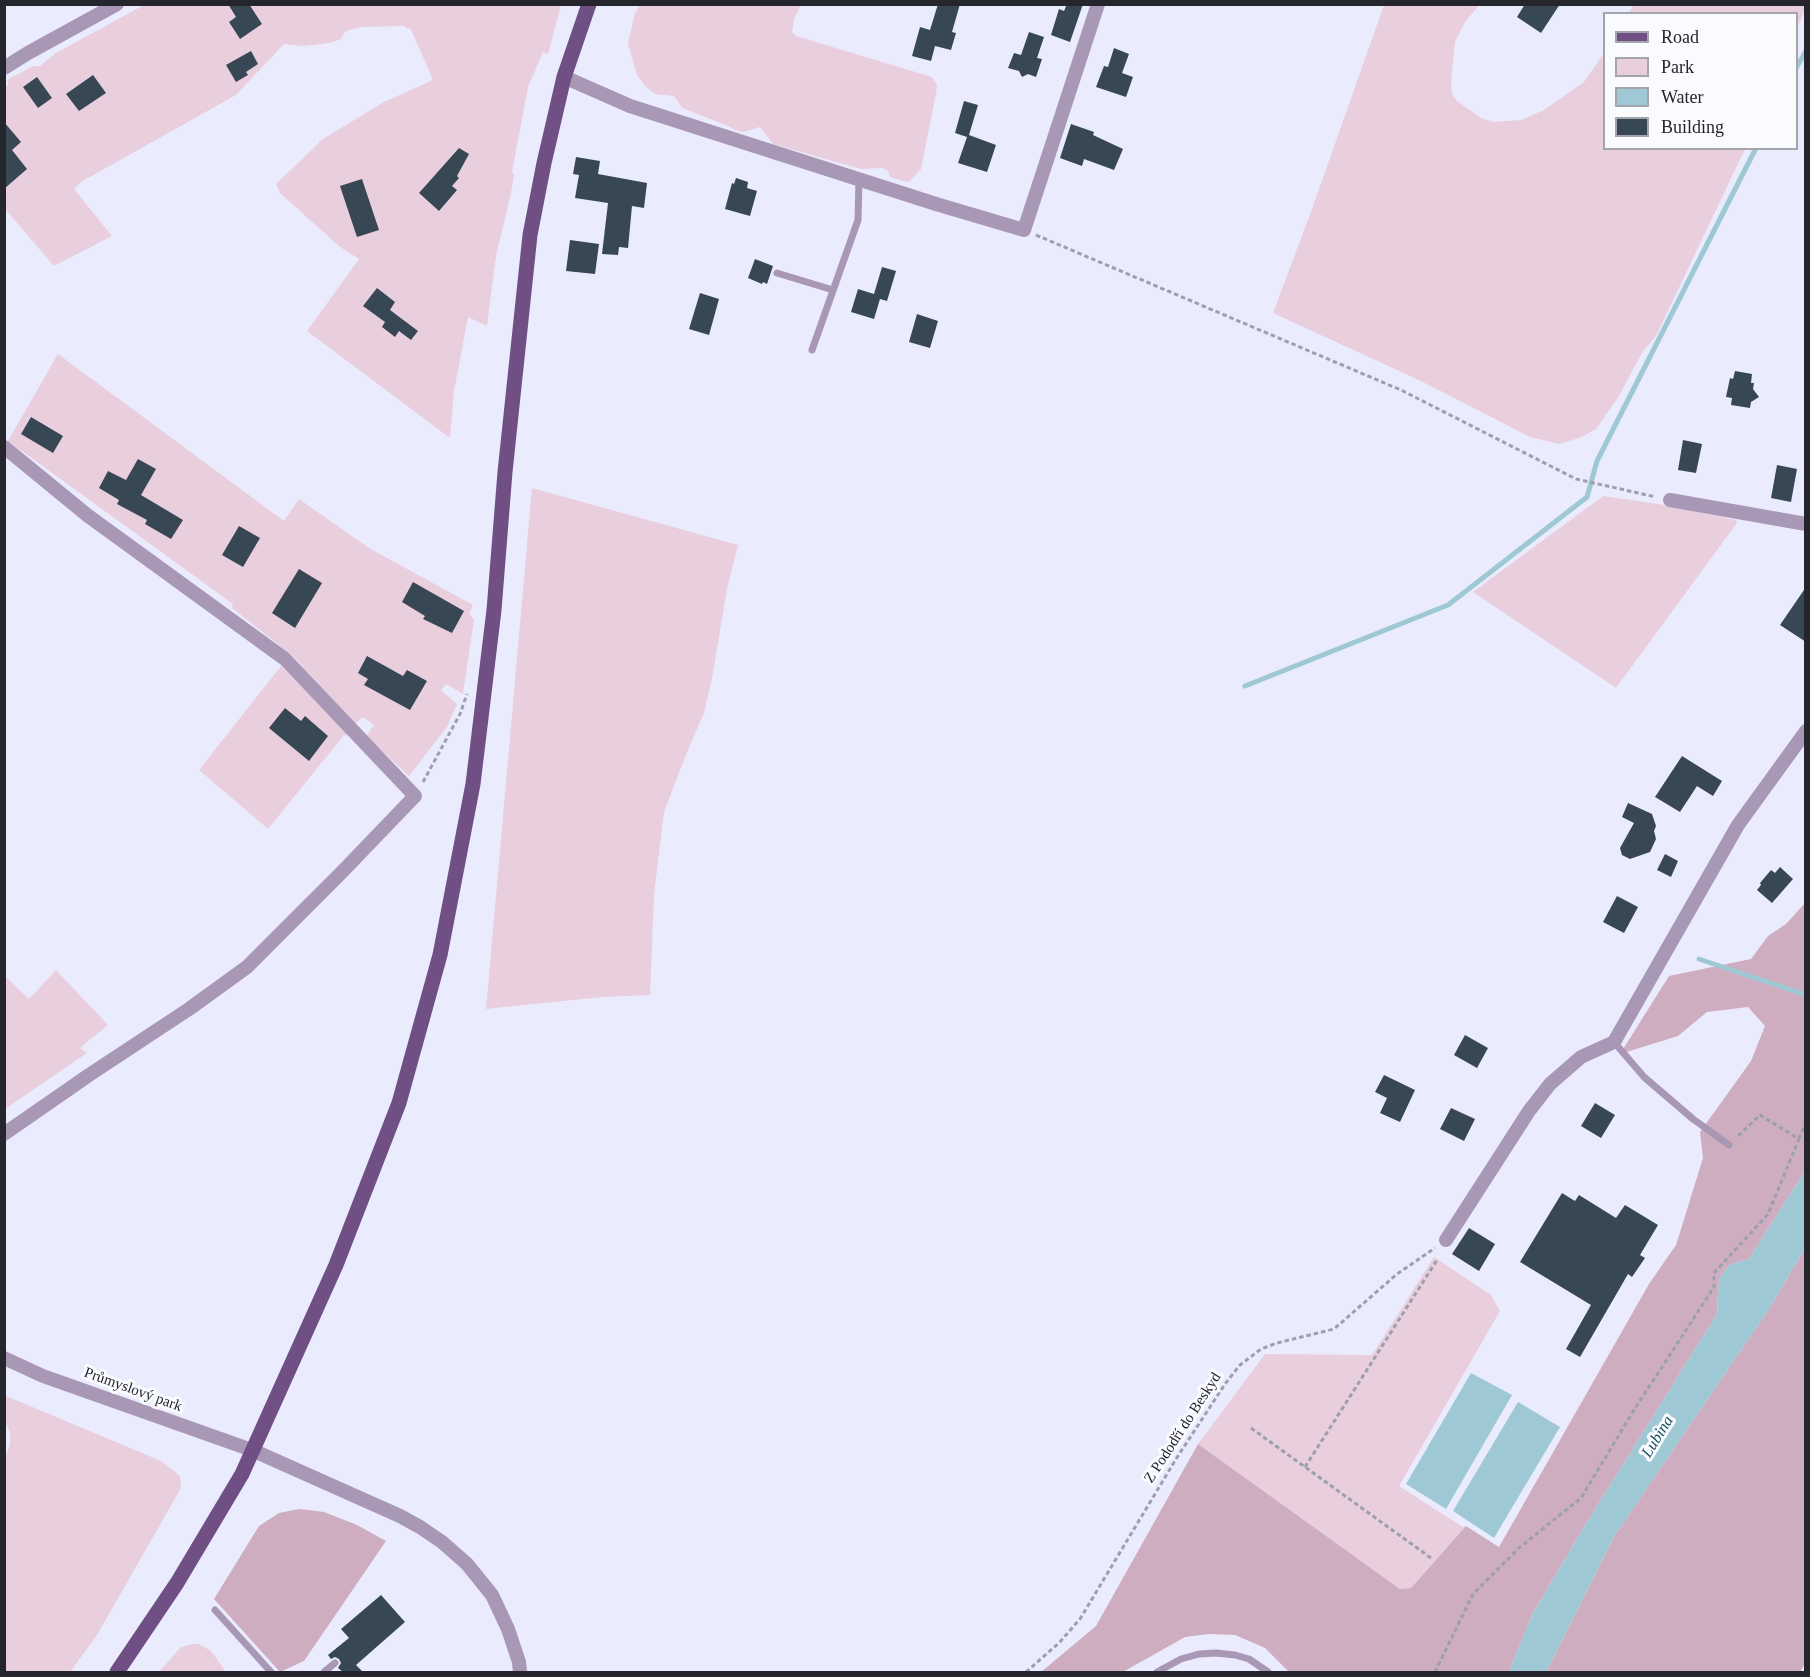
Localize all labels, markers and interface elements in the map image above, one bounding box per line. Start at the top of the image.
legend [1603,12,1798,150]
text: Road [1661,27,1699,47]
text: Park [1661,57,1694,77]
text: Water [1661,87,1704,107]
text: Building [1661,117,1724,137]
street label: Průmyslový park [82,1364,184,1416]
street label: Z Pododří do Beskyd [1141,1369,1225,1487]
water label: Lubina [1638,1413,1678,1461]

